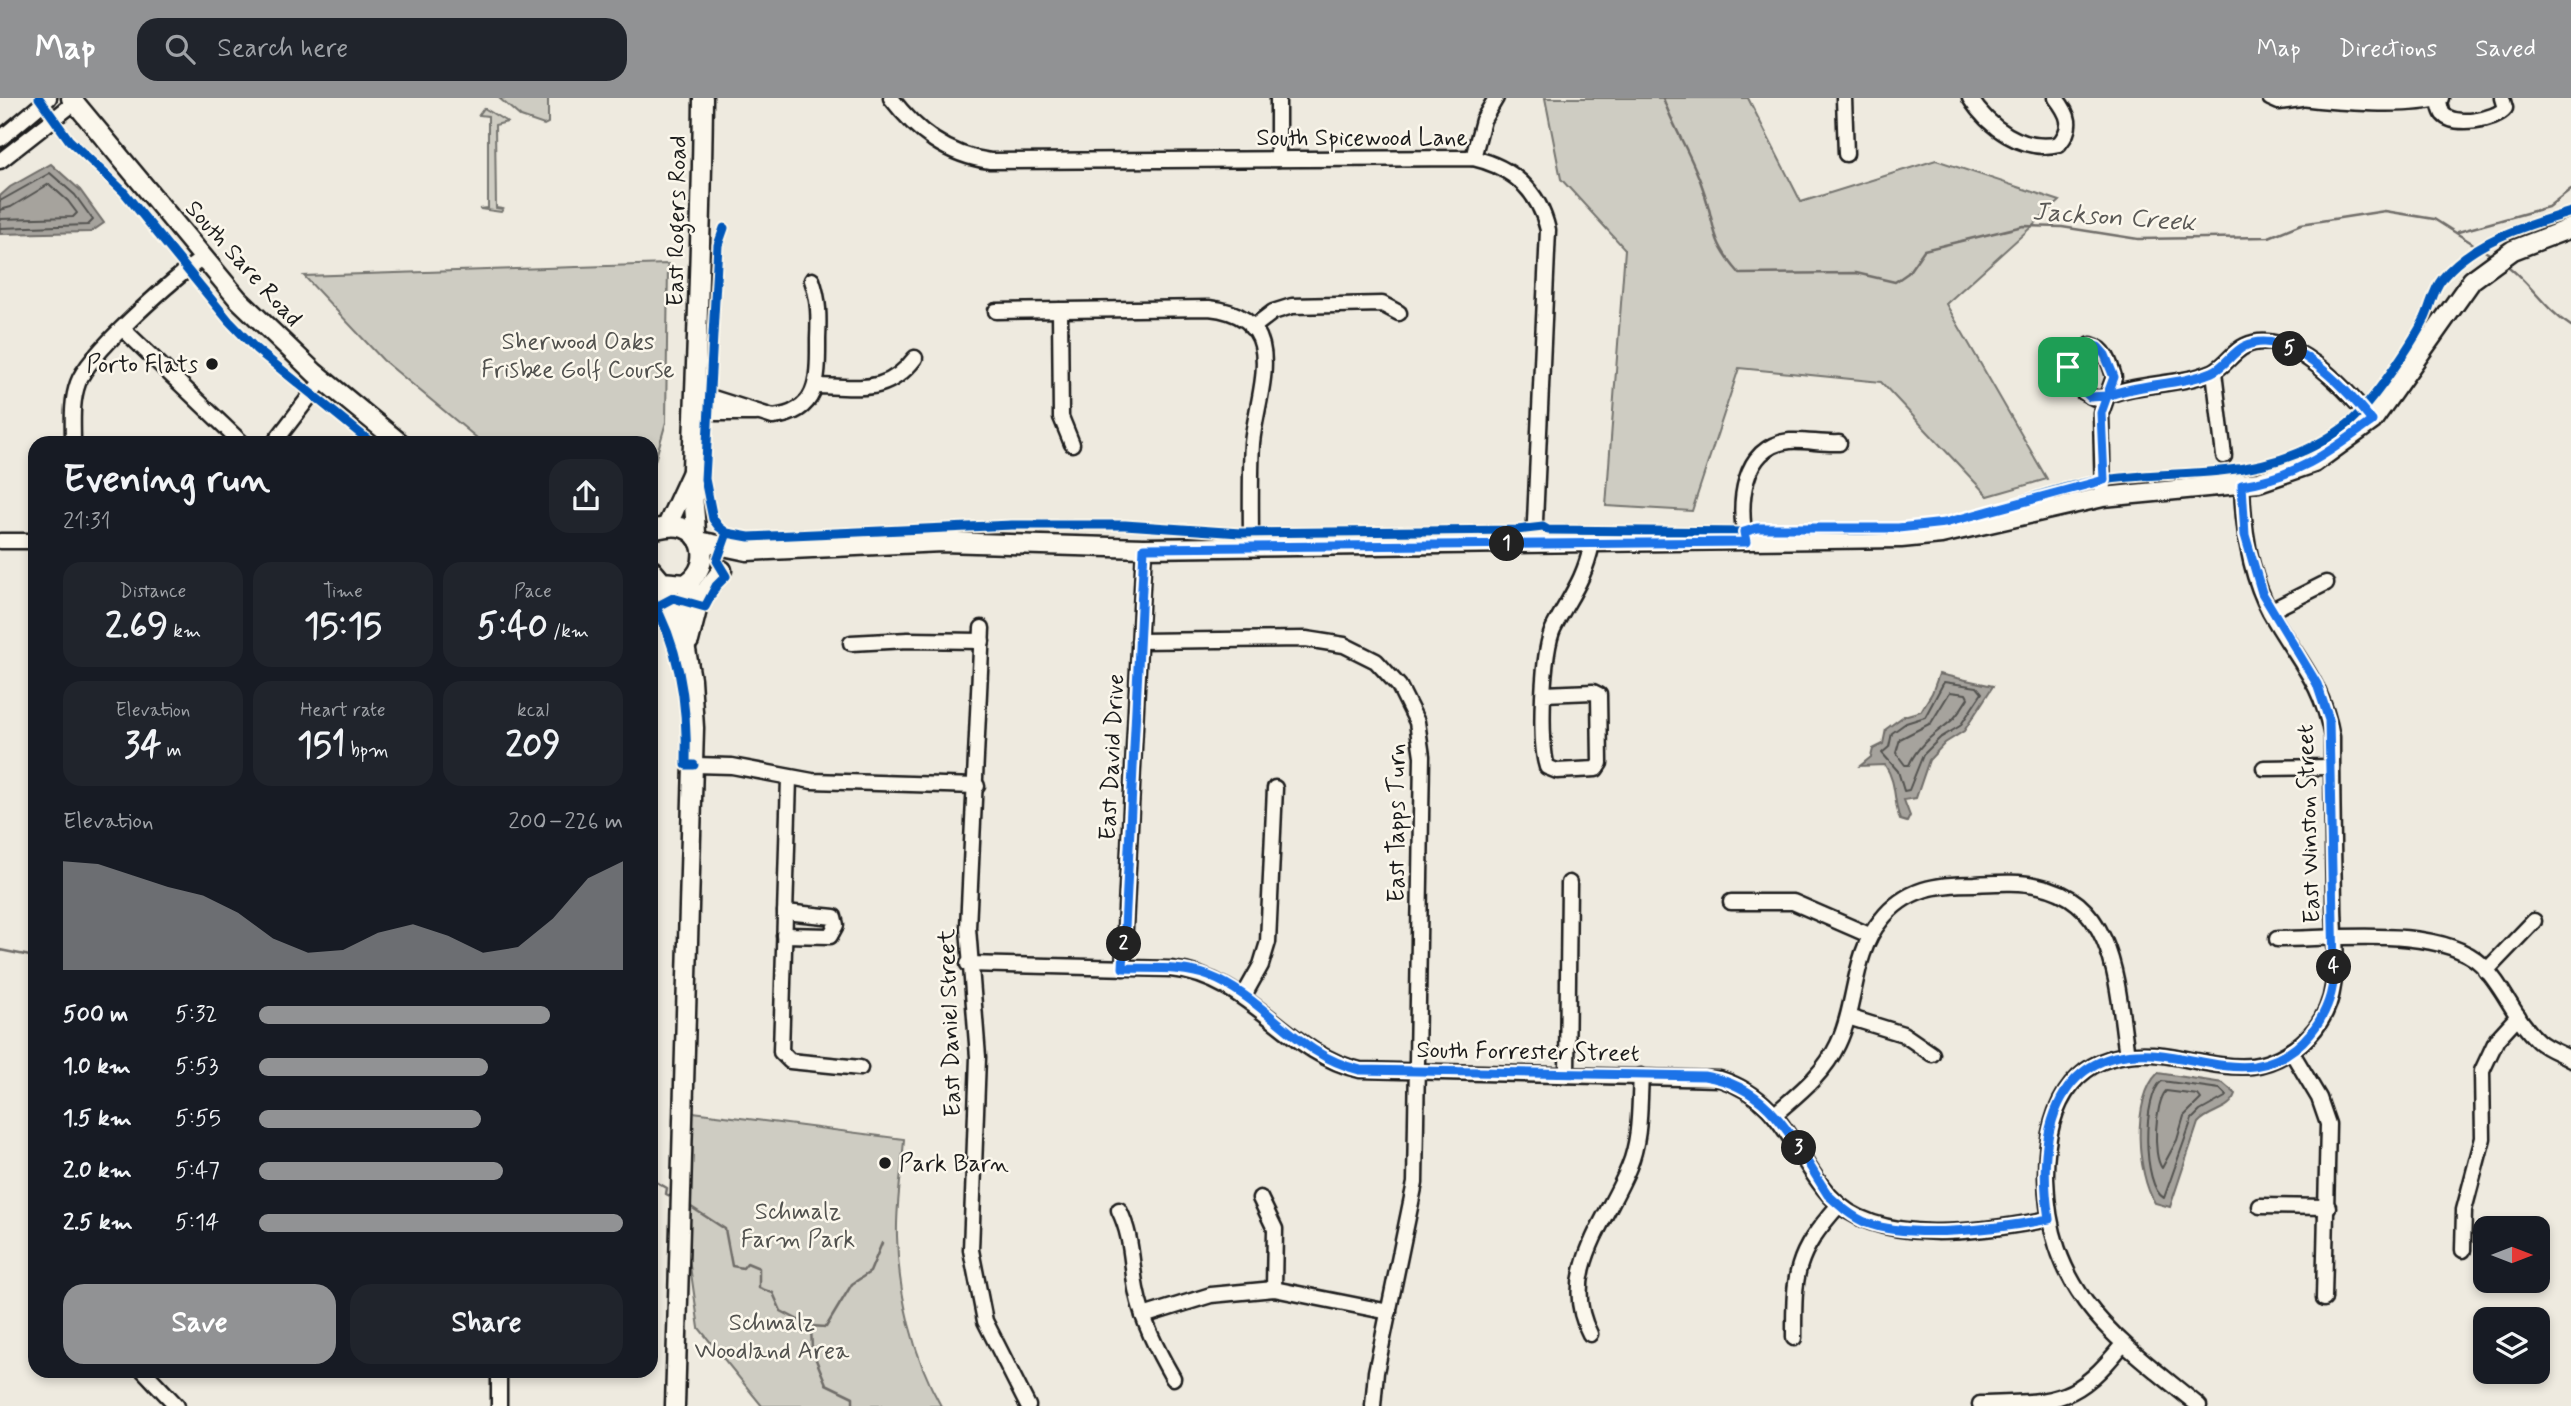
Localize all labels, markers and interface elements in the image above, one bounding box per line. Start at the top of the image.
search box [137,18,627,81]
text: Map [35,27,95,71]
icon: search [161,30,199,68]
text: Search here [217,32,348,66]
text: Map [2257,34,2301,65]
text: Directions [2339,34,2437,65]
text: Saved [2475,34,2536,65]
street label: South Spicewood Lane [1256,123,1468,154]
street label: East Rogers Road [661,135,697,307]
street label: South Sare Road [178,194,308,334]
water label: Jackson Creek [2031,195,2198,241]
park label: Sherwood Oaks Frisbee Golf Course [481,327,675,386]
pin: 5 [2272,331,2308,366]
text: 5 [2284,336,2295,361]
pin [2038,337,2098,397]
icon: arrive [2049,348,2087,386]
place label: Porto Flats [87,350,198,381]
marker: Porto Flats [204,356,220,372]
text: Evening run [63,456,270,505]
button: share [549,459,623,533]
text: 21:31 [63,507,111,537]
pin: 1 [1490,526,1524,562]
text: 1 [1502,531,1511,556]
text: Distance [120,579,186,604]
text: Time [323,579,363,604]
text: Pace [514,579,552,604]
text: 2.69 [105,604,168,650]
text: 15:15 [304,604,382,650]
text: 5:40 [477,604,548,650]
text: km [168,619,201,644]
text: /km [548,619,589,644]
street label: East David Drive [1093,673,1132,841]
text: Elevation [116,698,190,723]
text: Heart rate [300,698,386,723]
text: kcal [517,698,549,723]
text: 34 [124,723,161,769]
text: 151 [297,723,345,769]
text: 209 [505,723,561,769]
street label: East Winston Street [2291,724,2328,924]
text: m [161,738,182,763]
text: bpm [345,738,389,763]
street label: East Tapps Turn [1382,743,1413,903]
text: Elevation [63,807,154,837]
text: 200–226 m [508,807,623,837]
pin: 2 [1106,926,1142,962]
street label: East Daniel Street [932,928,969,1117]
text: 2 [1119,931,1128,956]
pin: 4 [2316,950,2352,984]
text: 4 [2328,954,2339,979]
text: 500 m [63,1000,128,1030]
text: 5:32 [175,1000,217,1030]
street label: South Forrester Street [1416,1035,1640,1070]
text: 1.0 km [63,1052,131,1082]
text: 5:53 [175,1052,218,1082]
text: 1.5 km [63,1104,132,1134]
text: 5:55 [175,1104,221,1134]
pin: 3 [1782,1130,1816,1166]
text: 3 [1794,1135,1803,1160]
place label: Park Barn [899,1149,1009,1180]
marker: Park Barn [877,1155,893,1171]
text: 2.0 km [63,1156,132,1186]
text: 5:47 [175,1156,220,1186]
park label: Schmalz Farm Park [741,1197,855,1256]
text: 2.5 km [63,1208,133,1238]
text: 5:14 [175,1208,219,1238]
north arrow [2473,1216,2550,1293]
map controls [2473,1216,2550,1384]
button: Save [63,1284,336,1364]
button: Share [350,1284,623,1364]
button: layers [2473,1307,2550,1384]
park label: Schmalz Woodland Area [694,1308,850,1367]

